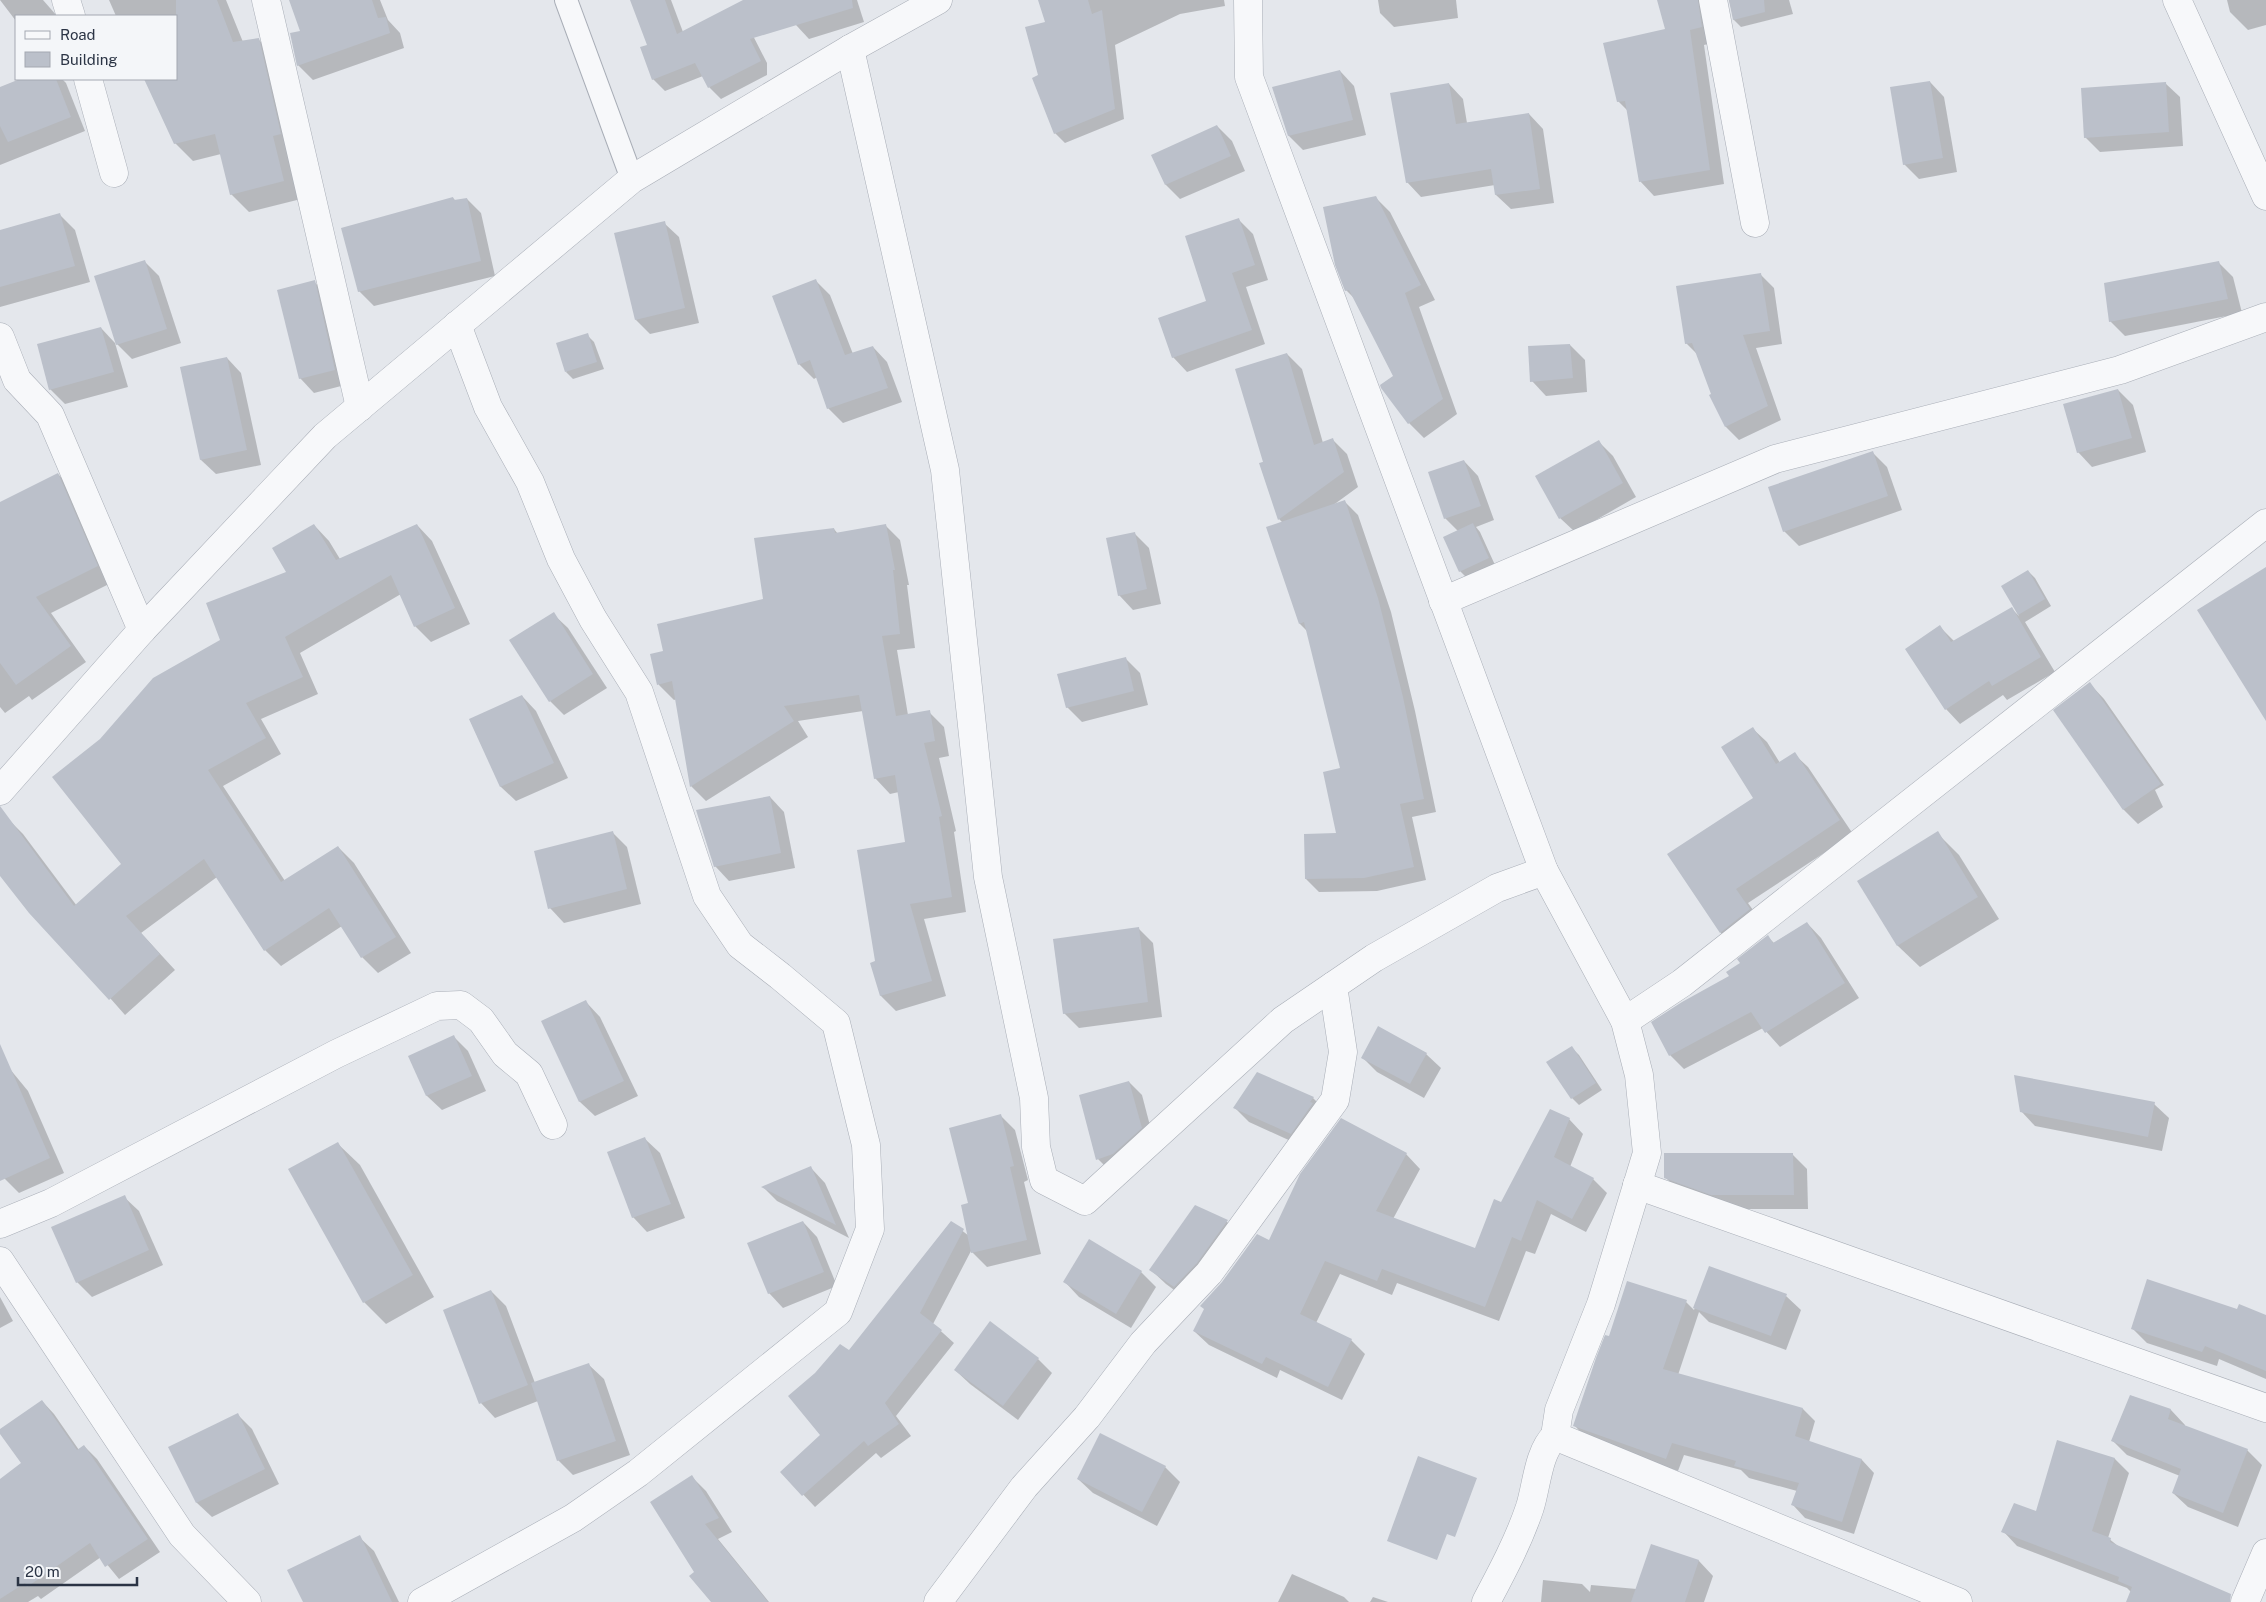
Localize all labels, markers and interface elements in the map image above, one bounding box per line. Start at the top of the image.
legend [15,15,178,80]
text: Road [60,26,96,43]
text: Building [60,51,118,68]
scale bar [18,1554,136,1586]
text: 20 m [25,1563,60,1580]

